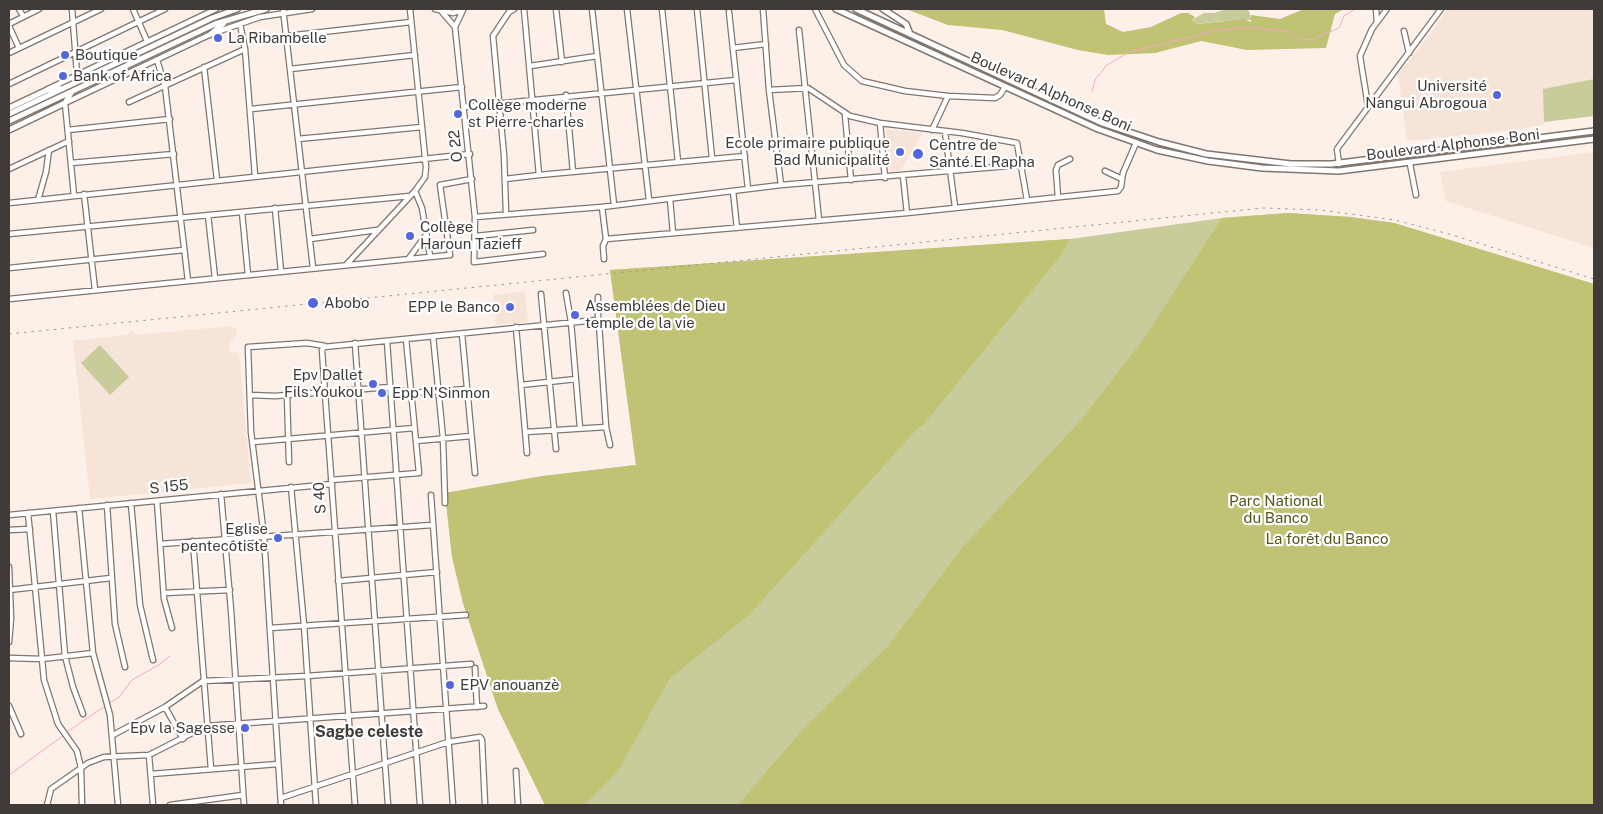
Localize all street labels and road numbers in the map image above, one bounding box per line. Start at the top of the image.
street label: Boulevard Alphonse Boni [968,48,1134,136]
street label: Boulevard Alphonse Boni [1365,125,1541,165]
street label: O 22 [445,129,467,163]
street label: S 155 [149,476,189,498]
street label: S 40 [310,481,330,515]

